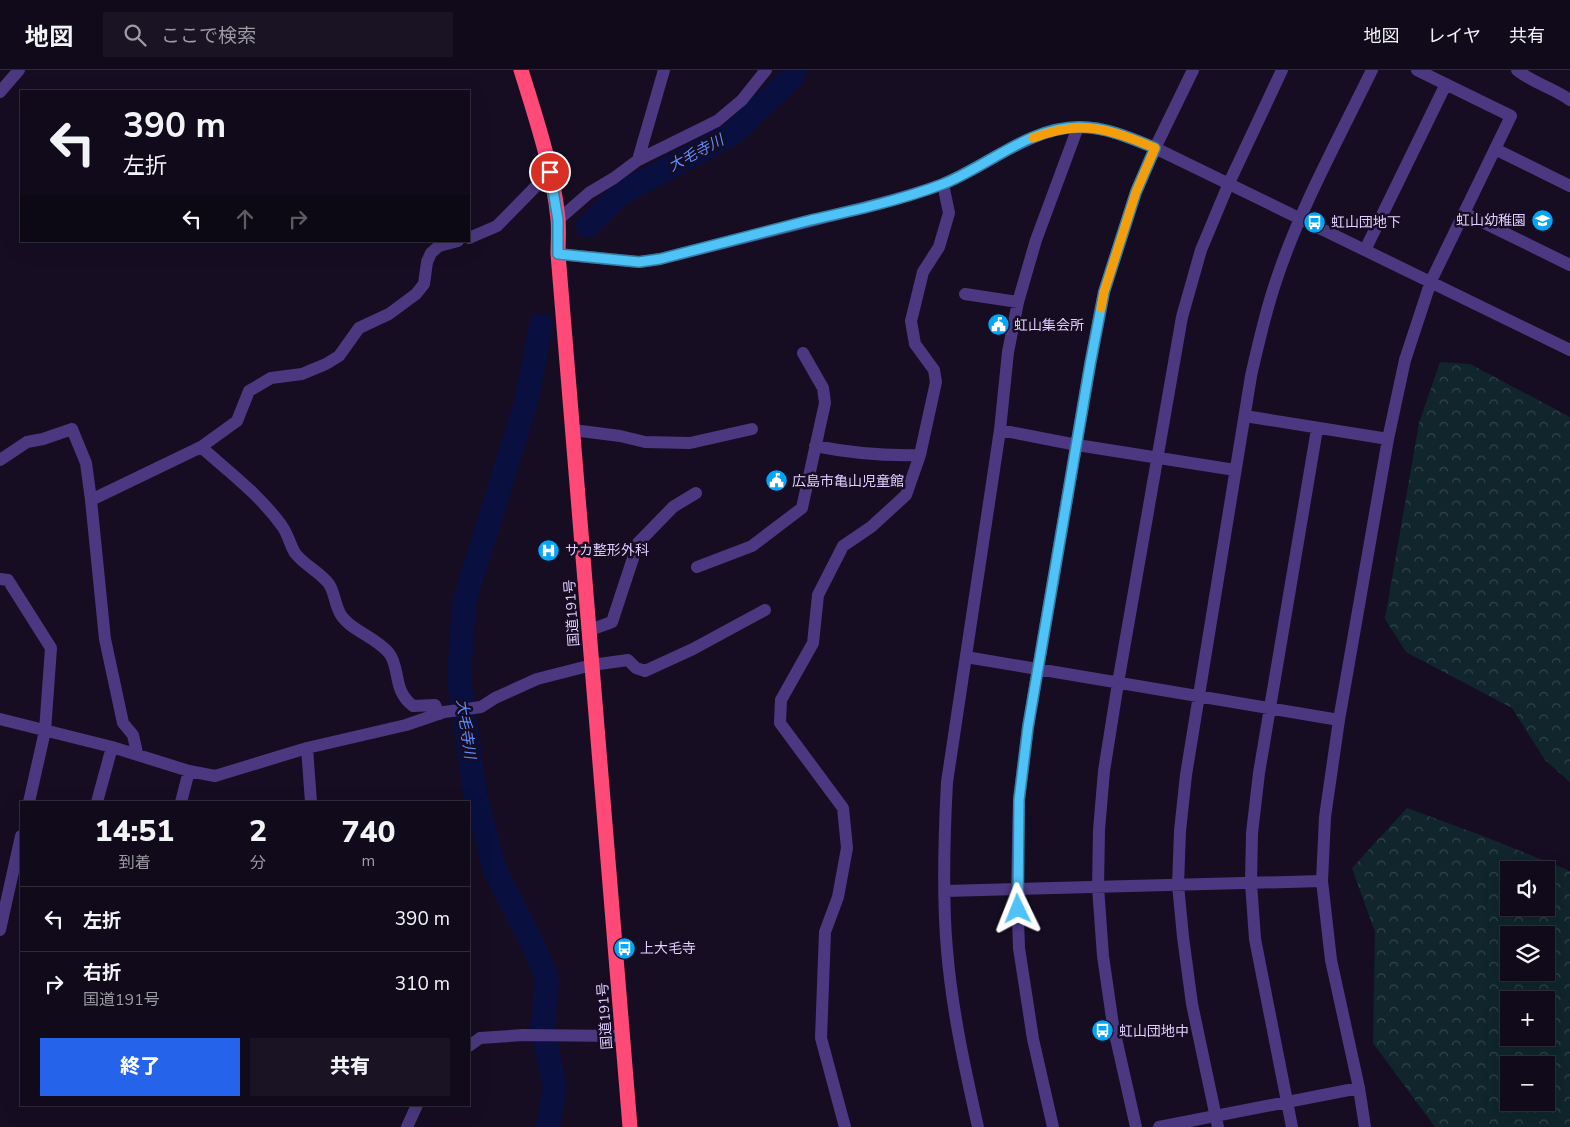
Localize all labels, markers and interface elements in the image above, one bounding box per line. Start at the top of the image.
search box [103,12,453,57]
text: 地図 [25,21,73,53]
icon: search [121,21,149,49]
text: ここで検索 [161,23,256,49]
text: 地図 [1364,24,1400,48]
text: レイヤ [1428,24,1481,48]
text: 共有 [1509,24,1545,48]
text: 390 m [123,102,226,149]
icon: left [40,110,105,175]
water label: 大毛寺川 [665,129,729,176]
text: 左折 [123,151,167,181]
pin [529,151,571,193]
icon: arrive [536,158,564,186]
icon: left [178,205,206,233]
icon: ahead [231,205,259,233]
icon: right [284,205,312,233]
school or university icon: 虹山幼稚園 [1530,208,1554,232]
bus stop icon: 虹山団地下 [1303,210,1327,234]
place label: 虹山幼稚園 [1456,211,1526,230]
place label: 虹山団地下 [1331,213,1401,232]
public building icon: 虹山集会所 [986,313,1010,337]
place label: 虹山集会所 [1014,316,1084,335]
public building icon: 広島市亀山児童館 [764,469,788,493]
place label: 広島市亀山児童館 [792,472,904,491]
hospital icon: サカ整形外科 [537,538,561,562]
place label: サカ整形外科 [565,541,649,560]
street label: 国道191号 [560,579,584,647]
water label: 大毛寺川 [452,698,480,762]
text: 14:51 [95,811,174,852]
text: 2 [249,811,267,852]
text: 740 [341,812,395,853]
text: m [362,850,375,872]
text: 到着 [118,852,150,874]
text: 分 [250,852,266,874]
map controls [1500,861,1555,1111]
button: sound [1500,861,1555,916]
position arrow [991,882,1043,934]
icon: left [40,905,68,933]
text: 390 m [395,906,450,932]
text: 左折 [83,908,121,934]
button: layers [1500,926,1555,981]
bus stop icon: 上大毛寺 [612,936,636,960]
place label: 上大毛寺 [640,939,696,958]
text: 右折 [83,960,121,986]
icon: right [40,970,68,998]
text: 310 m [395,971,450,997]
street label: 国道191号 [593,982,617,1050]
text: 国道191号 [83,989,160,1011]
button: + [1500,991,1555,1046]
bus stop icon: 虹山団地中 [1091,1019,1115,1043]
place label: 虹山団地中 [1119,1022,1189,1041]
button: 終了 [40,1038,240,1096]
button: 共有 [250,1038,450,1096]
button: − [1500,1056,1555,1111]

